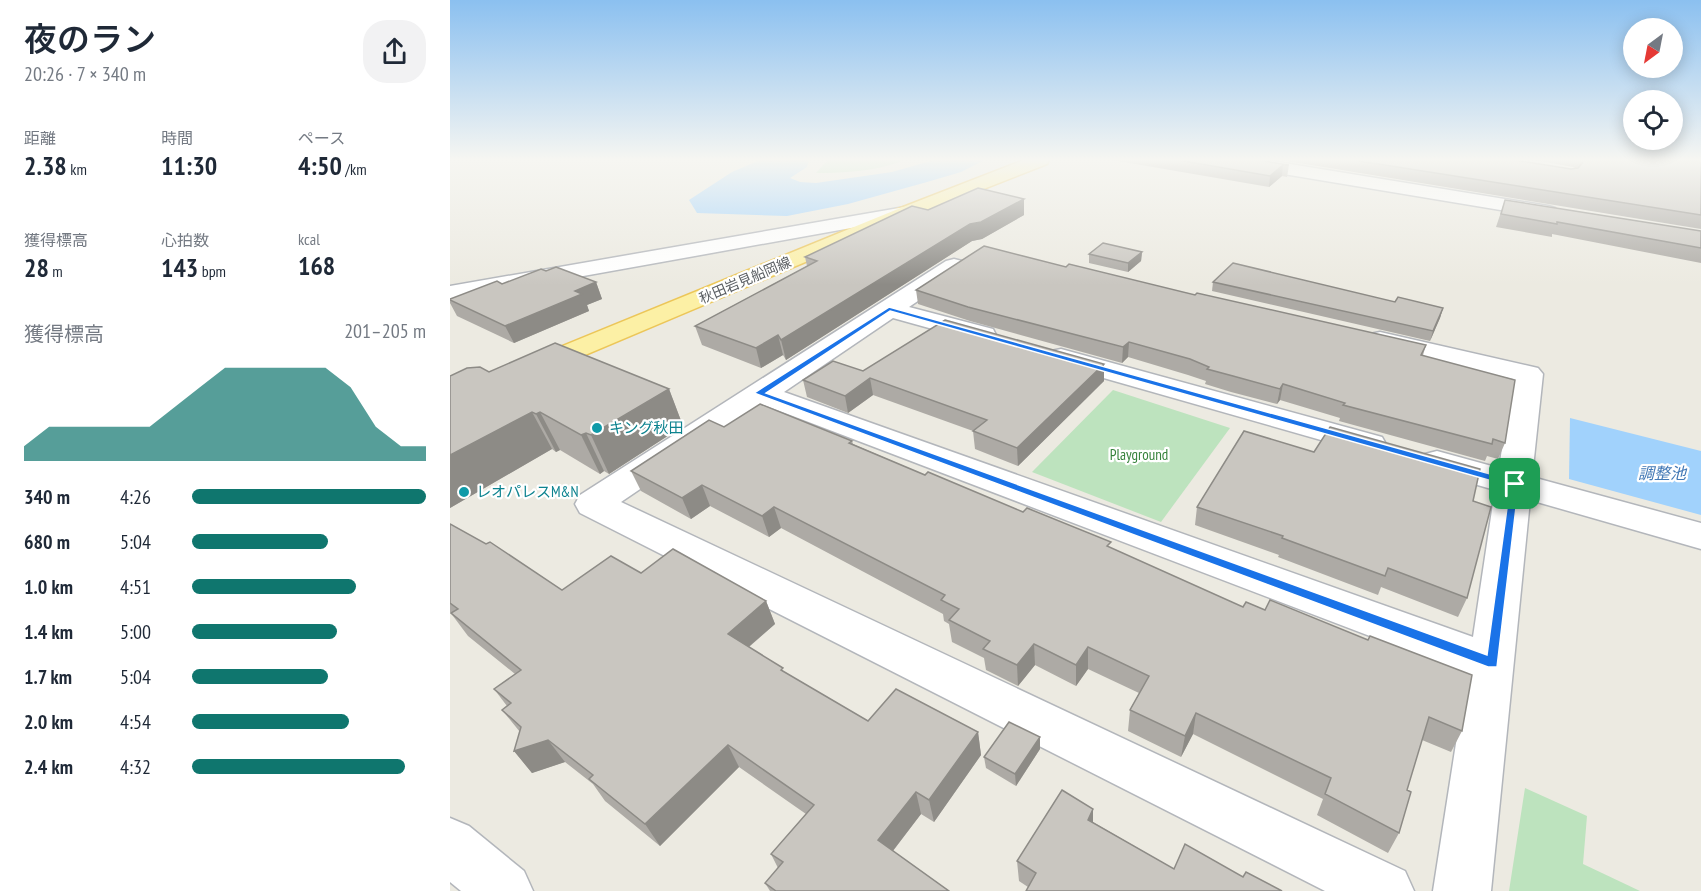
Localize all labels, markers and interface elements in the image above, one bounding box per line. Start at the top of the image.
text: 夜のラン [24,17,156,60]
north arrow [1623,18,1683,78]
map controls [1623,18,1683,150]
button: share [363,20,426,83]
text: 20:26 · 7 × 340 m [24,61,146,87]
button: locate [1623,90,1683,150]
text: 距離 [24,128,56,148]
text: 時間 [161,128,193,148]
text: ペース [298,128,345,148]
text: 2.38 [24,149,67,182]
text: 11:30 [161,149,217,182]
text: 4:50 [298,149,342,182]
text: km [67,159,87,179]
text: /km [342,159,367,179]
text: kcal [298,229,320,249]
text: 獲得標高 [24,230,88,250]
text: 心拍数 [161,230,209,250]
text: 168 [298,249,335,282]
text: 28 [24,251,49,284]
text: 143 [161,251,198,284]
street label: 秋田岩見船岡線 [696,253,794,307]
text: m [49,261,63,281]
text: bpm [198,261,226,281]
text: 201–205 m [344,318,426,344]
text: 獲得標高 [24,321,104,347]
place label: キング秋田 [609,418,684,437]
marker: キング秋田 [590,421,604,435]
park label: Playground [1110,445,1168,464]
pin [1489,458,1540,509]
water label: 調整池 [1638,463,1688,483]
icon: arrive [1498,467,1531,500]
place label: レオパレスM&N [476,482,578,501]
text: 340 m [24,484,70,510]
text: 4:26 [120,484,151,510]
marker: レオパレスM&N [457,485,471,499]
text: 680 m [24,529,70,555]
text: 5:04 [120,529,151,555]
text: 1.0 km [24,574,73,600]
text: 4:51 [120,574,151,600]
text: 1.4 km [24,619,73,645]
text: 5:00 [120,619,151,645]
text: 1.7 km [24,664,72,690]
text: 5:04 [120,664,151,690]
text: 2.0 km [24,709,73,735]
text: 4:54 [120,709,151,735]
text: 2.4 km [24,754,73,780]
text: 4:32 [120,754,151,780]

